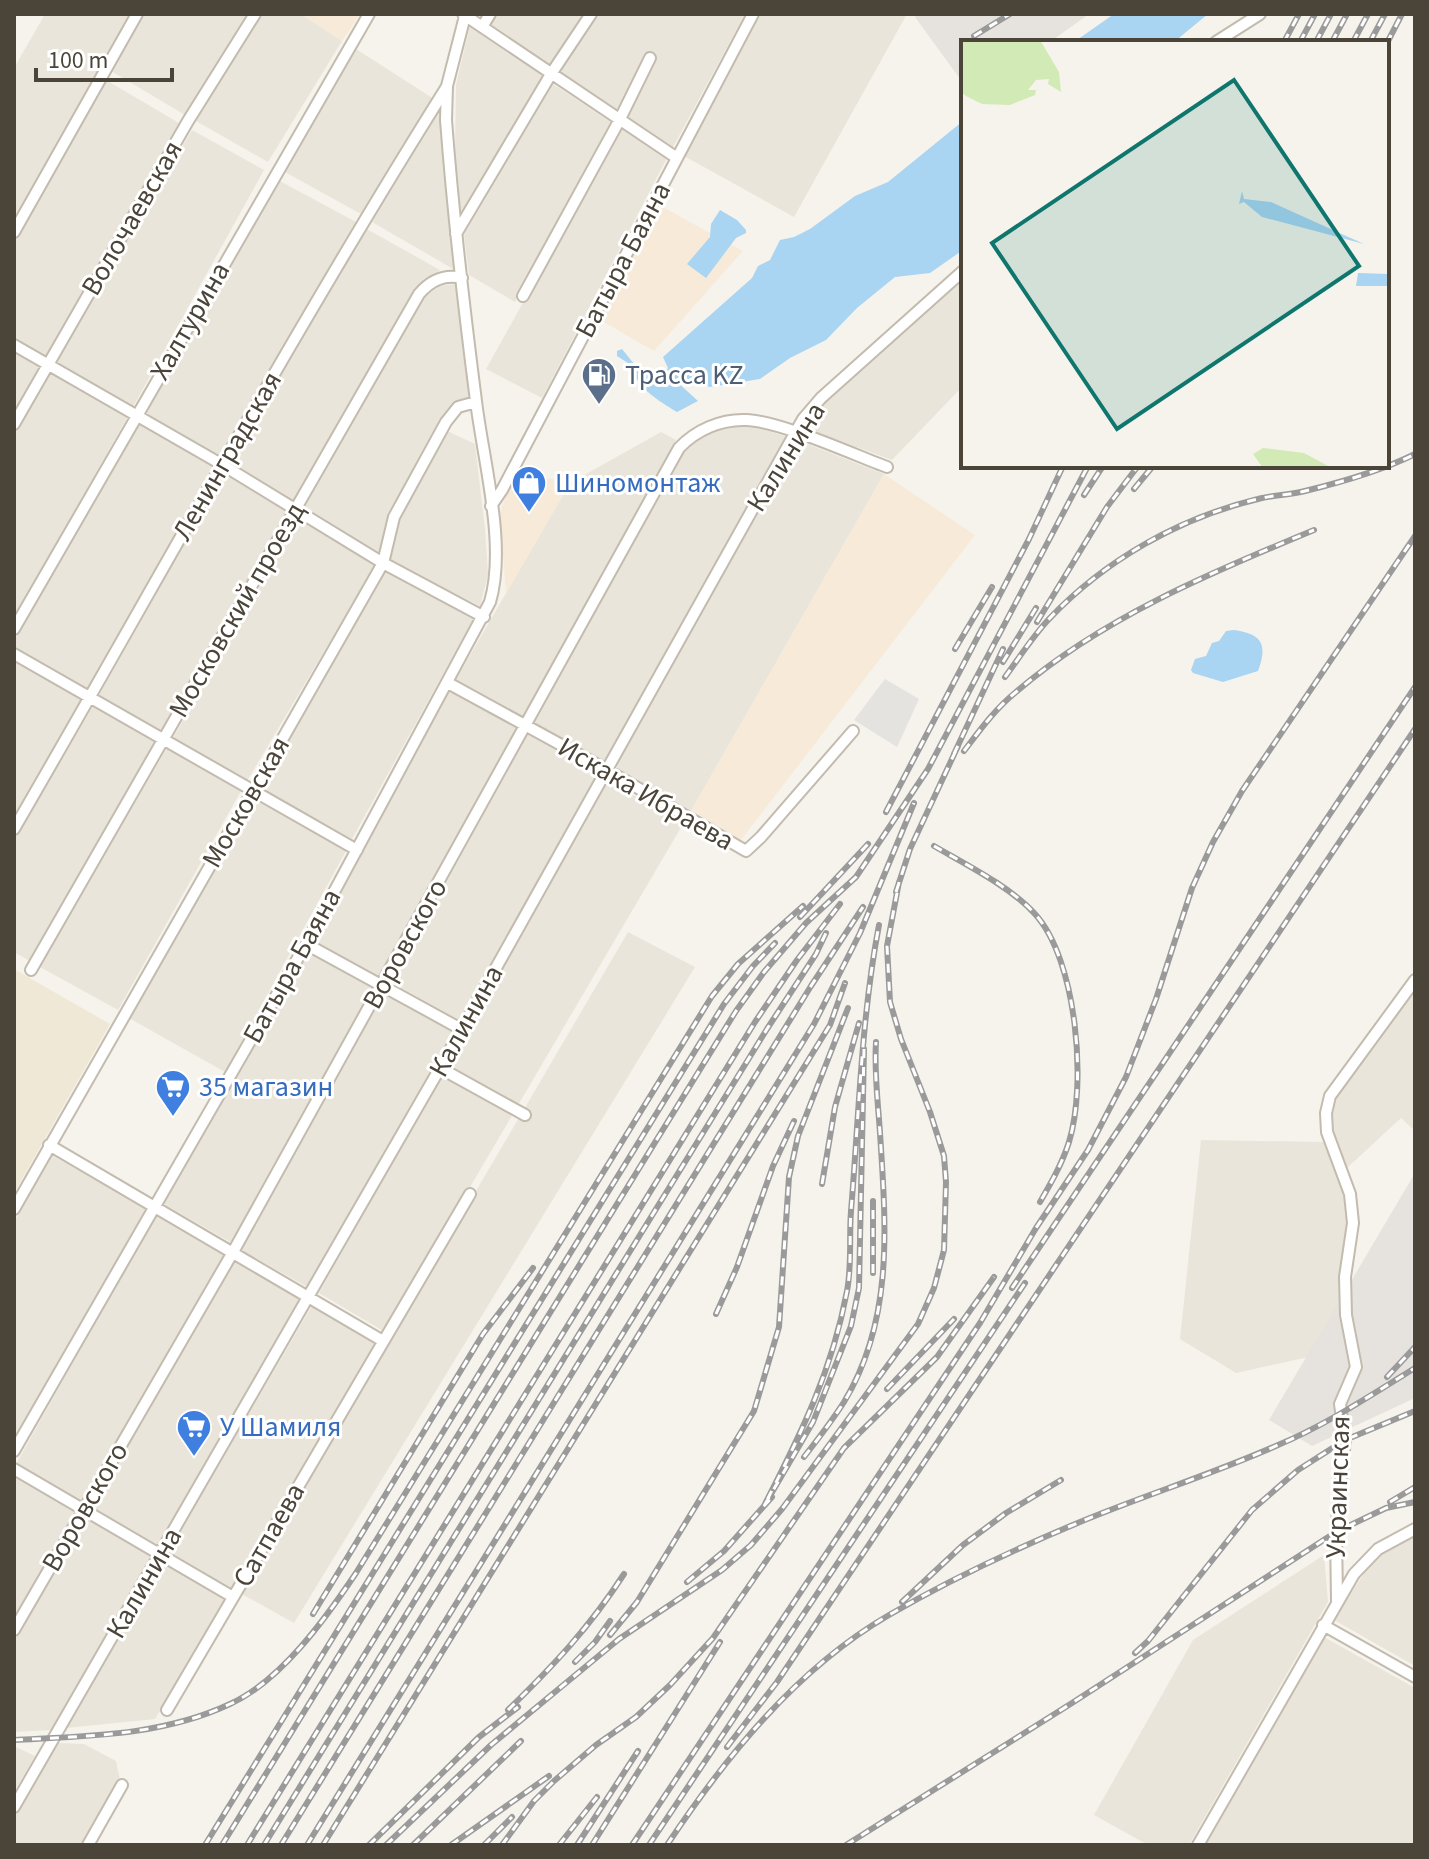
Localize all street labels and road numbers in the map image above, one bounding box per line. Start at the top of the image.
street label: Волочаевская [71,133,193,303]
street label: Батыра Баяна [565,175,681,345]
street label: Халтурина [140,255,240,387]
street label: Ленинградская [162,364,292,548]
street label: Калинина [737,394,835,520]
street label: Московский проезд [159,495,315,725]
street label: Искака Ибраева [551,727,741,861]
street label: Московская [192,729,300,875]
street label: Воровского [353,872,457,1016]
street label: Батыра Баяна [233,881,351,1051]
street label: Калинина [419,958,513,1084]
street label: Украинская [1316,1415,1360,1559]
street label: Воровского [32,1435,138,1579]
street label: Сатпаева [223,1475,315,1595]
street label: Калинина [96,1520,192,1646]

